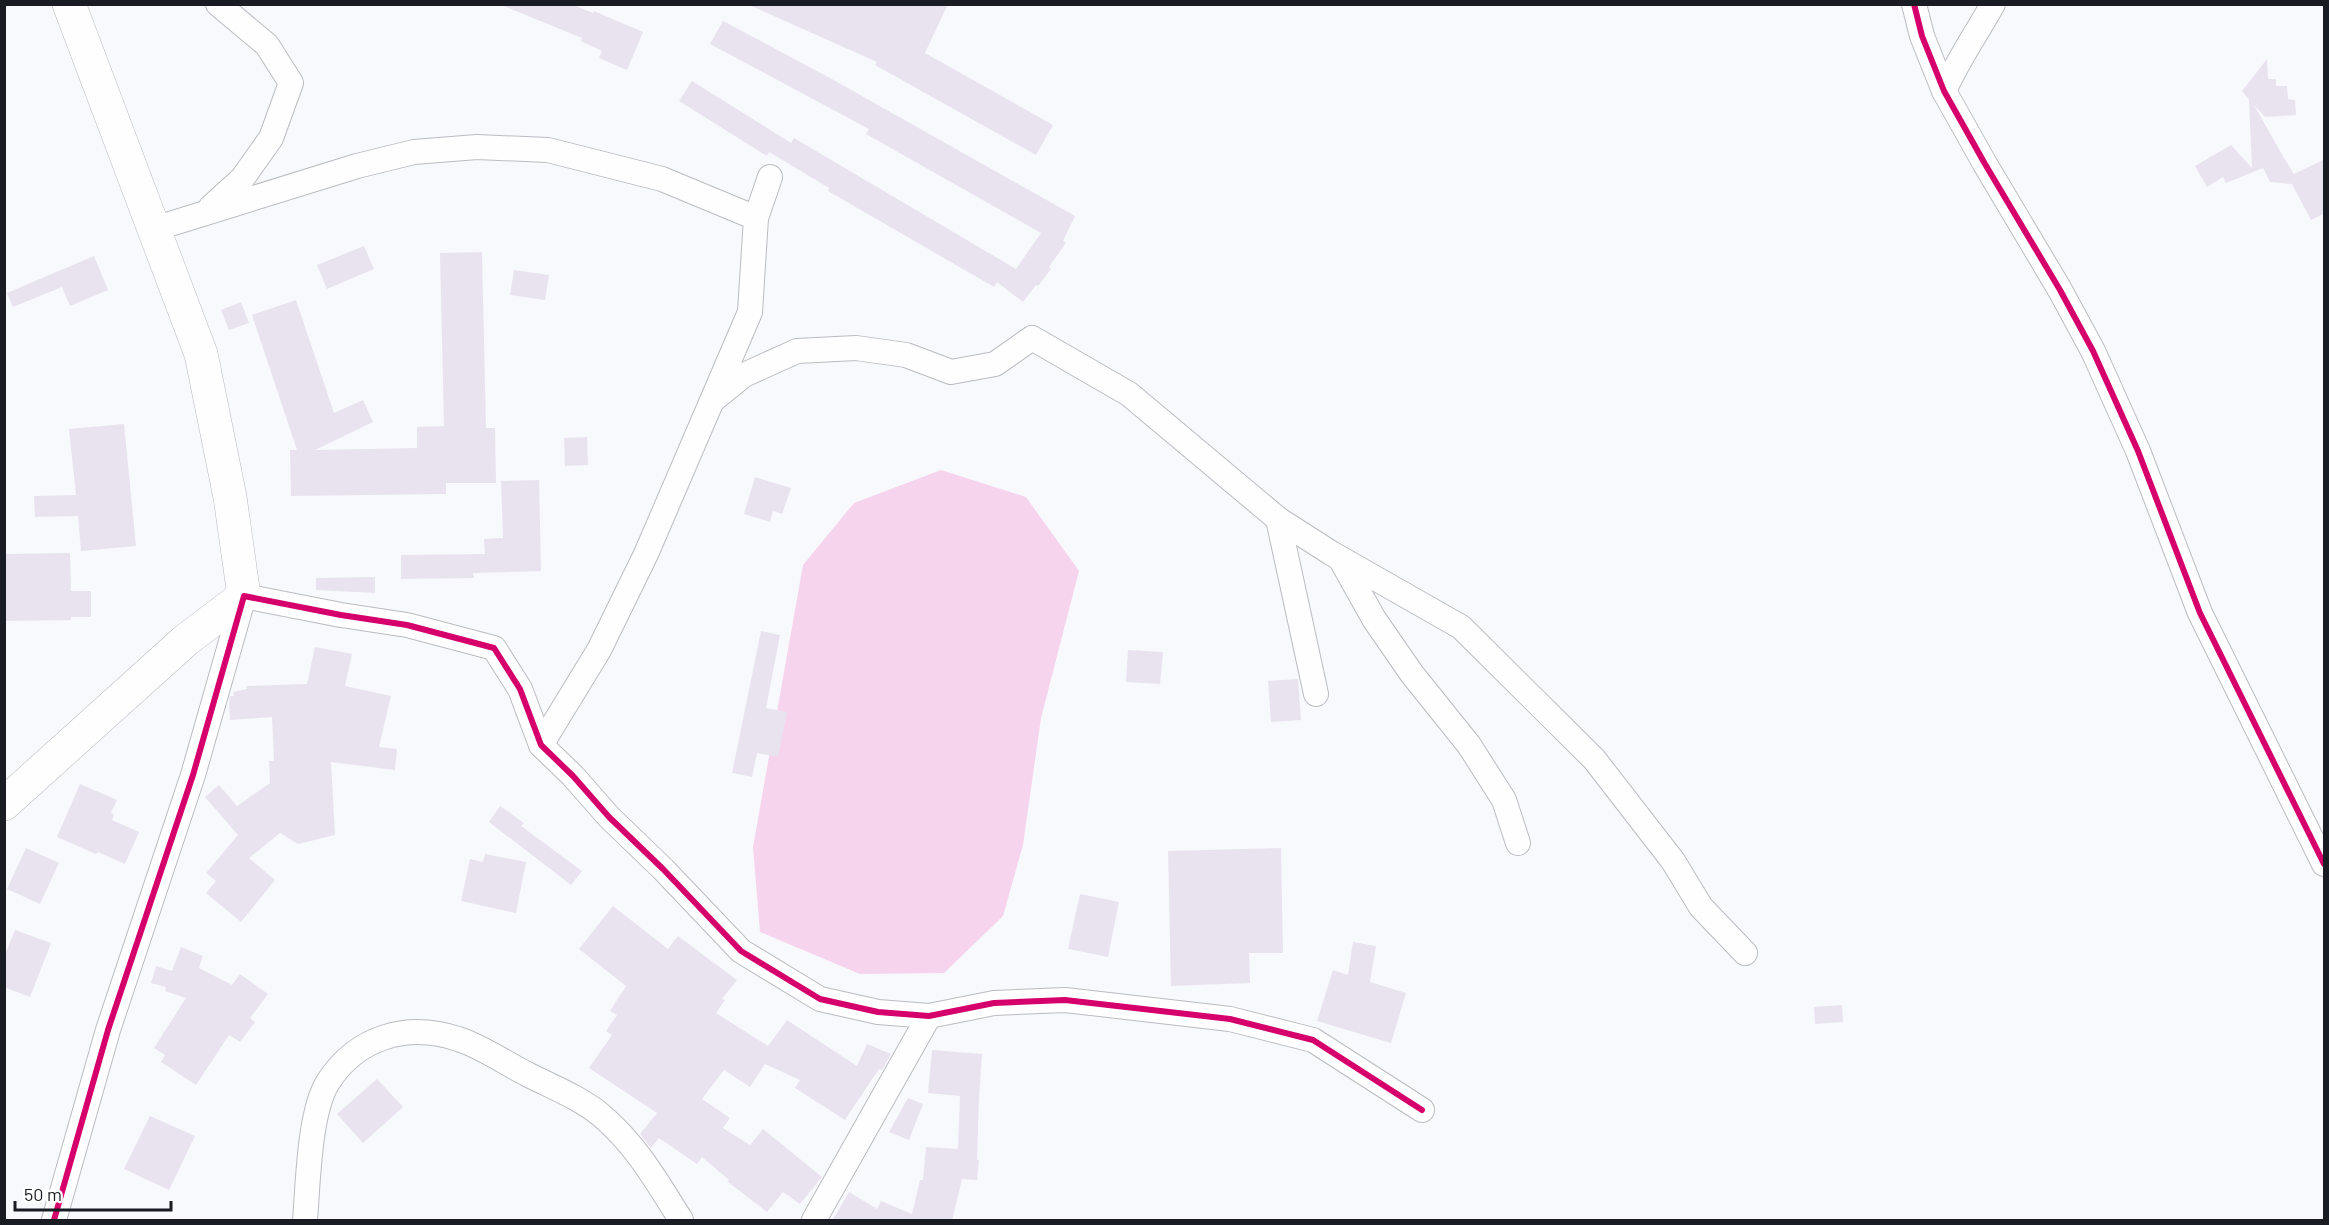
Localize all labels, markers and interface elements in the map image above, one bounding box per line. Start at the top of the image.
scale bar [15,1174,171,1212]
text: 50 m [24,1183,62,1205]

